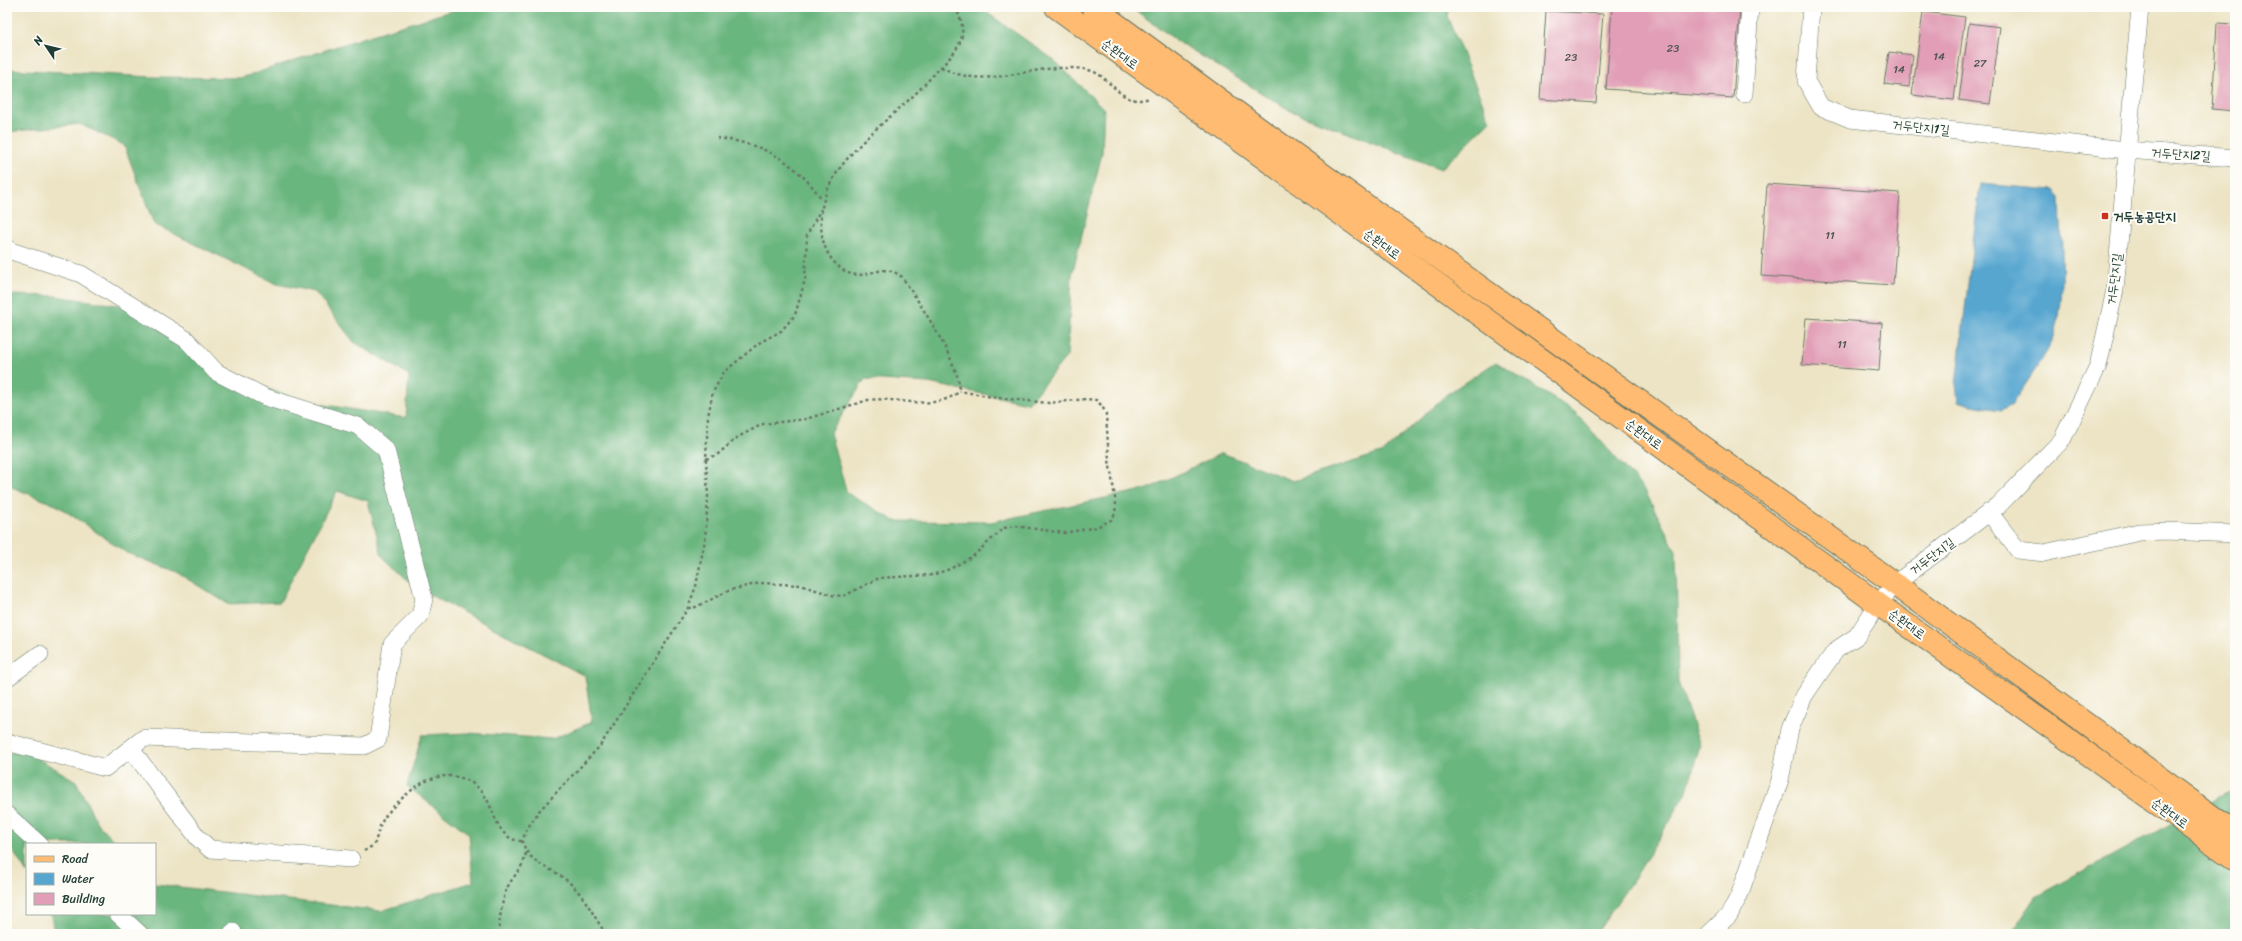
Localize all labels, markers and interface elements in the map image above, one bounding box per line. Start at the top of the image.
north arrow [26,26,66,66]
text: N [28,32,48,50]
street label: 순환대로 [1096,32,1144,76]
house number: 23 [1667,39,1679,58]
house number: 14 [1933,47,1945,66]
house number: 23 [1565,48,1577,67]
house number: 27 [1974,54,1987,73]
house number: 14 [1893,60,1905,79]
street label: 거두단지1길 [1891,113,1951,141]
street label: 거두단지2길 [2150,140,2212,168]
place label: 거두농공단지 [2113,205,2176,228]
marker: 거두농공단지 [2100,211,2110,221]
street label: 순환대로 [1358,222,1406,266]
house number: 11 [1825,226,1835,245]
street label: 거두단지길 [2099,252,2129,306]
house number: 11 [1837,335,1847,354]
street label: 순환대로 [1620,412,1668,456]
street label: 거두단지길 [1904,531,1960,581]
street label: 순환대로 [1883,602,1931,646]
street label: 순환대로 [2146,791,2194,835]
legend [26,843,156,915]
text: Road [62,848,89,870]
text: Water [62,868,95,890]
text: Building [62,888,105,910]

